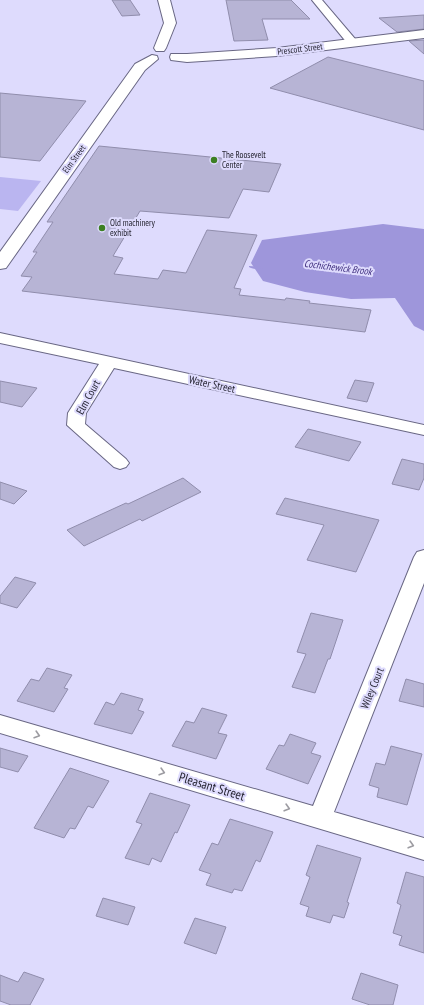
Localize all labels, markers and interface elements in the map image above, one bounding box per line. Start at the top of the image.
street label: Prescott Street [277,40,324,57]
street label: Elm Street [60,142,88,175]
place label: The Roosevelt Center [222,149,266,170]
marker: The Roosevelt Center [209,155,219,165]
place label: Old machinery exhibit [110,217,156,238]
marker: Old machinery exhibit [97,223,107,233]
water label: Cochichewick Brook [303,257,374,278]
street label: Water Street [188,372,236,396]
street label: Elm Court [73,377,103,417]
street label: Wiley Court [357,665,387,711]
one-way arrow [34,730,41,739]
one-way arrow [158,767,165,776]
street label: Pleasant Street [177,768,247,805]
one-way arrow [283,804,290,812]
one-way arrow [408,840,415,849]

